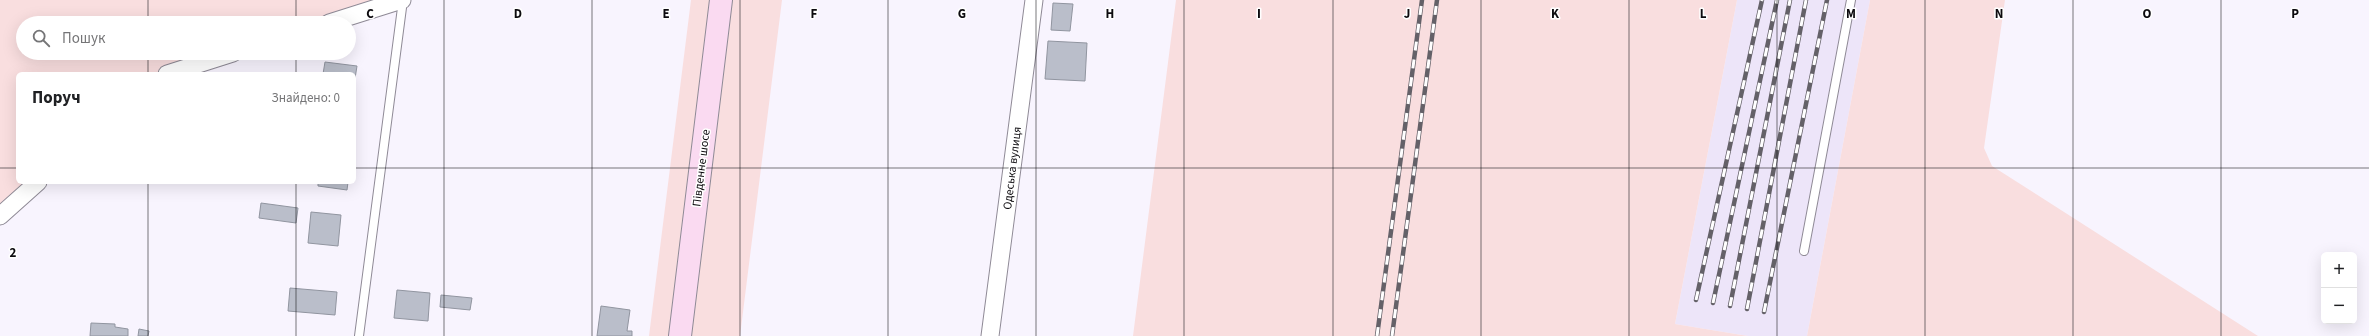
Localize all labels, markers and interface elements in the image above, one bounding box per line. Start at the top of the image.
text: C [366,5,374,23]
text: D [514,5,522,23]
text: E [662,5,670,23]
text: F [811,5,818,23]
text: G [958,5,966,23]
text: H [1106,5,1114,23]
text: I [1257,5,1261,23]
text: J [1404,5,1410,23]
text: K [1551,5,1560,23]
text: L [1700,5,1707,23]
text: M [1846,5,1856,23]
text: N [1995,5,2003,23]
text: O [2143,5,2152,23]
text: P [2291,5,2299,23]
search box [16,16,356,60]
icon: search [30,27,52,49]
text: Пошук [62,28,105,49]
text: Поруч [32,86,81,110]
text: Знайдено: 0 [272,89,340,107]
street label: Одеська вулиця [999,126,1026,211]
street label: Південне шосе [688,128,715,208]
text: 2 [10,244,17,262]
map controls [2321,252,2357,324]
button: + [2321,252,2357,288]
button: − [2321,288,2357,324]

